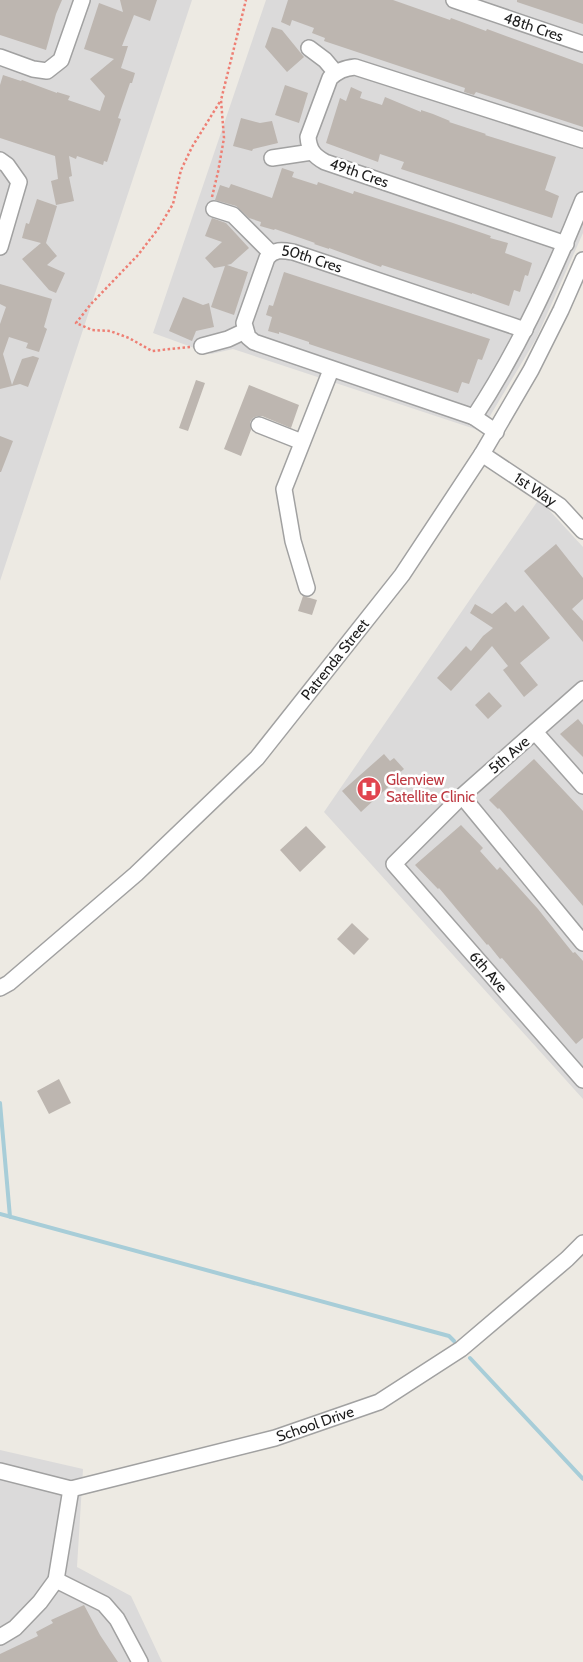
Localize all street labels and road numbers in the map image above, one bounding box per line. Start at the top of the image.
street label: 48th Cres [501,9,566,46]
street label: 49th Cres [327,155,391,191]
street label: 50th Cres [281,241,344,277]
street label: 1st Way [510,469,560,510]
street label: Patrenda Street [297,615,373,704]
street label: 5th Ave [485,732,533,778]
street label: 6th Ave [466,948,511,996]
street label: School Drive [274,1402,357,1446]

